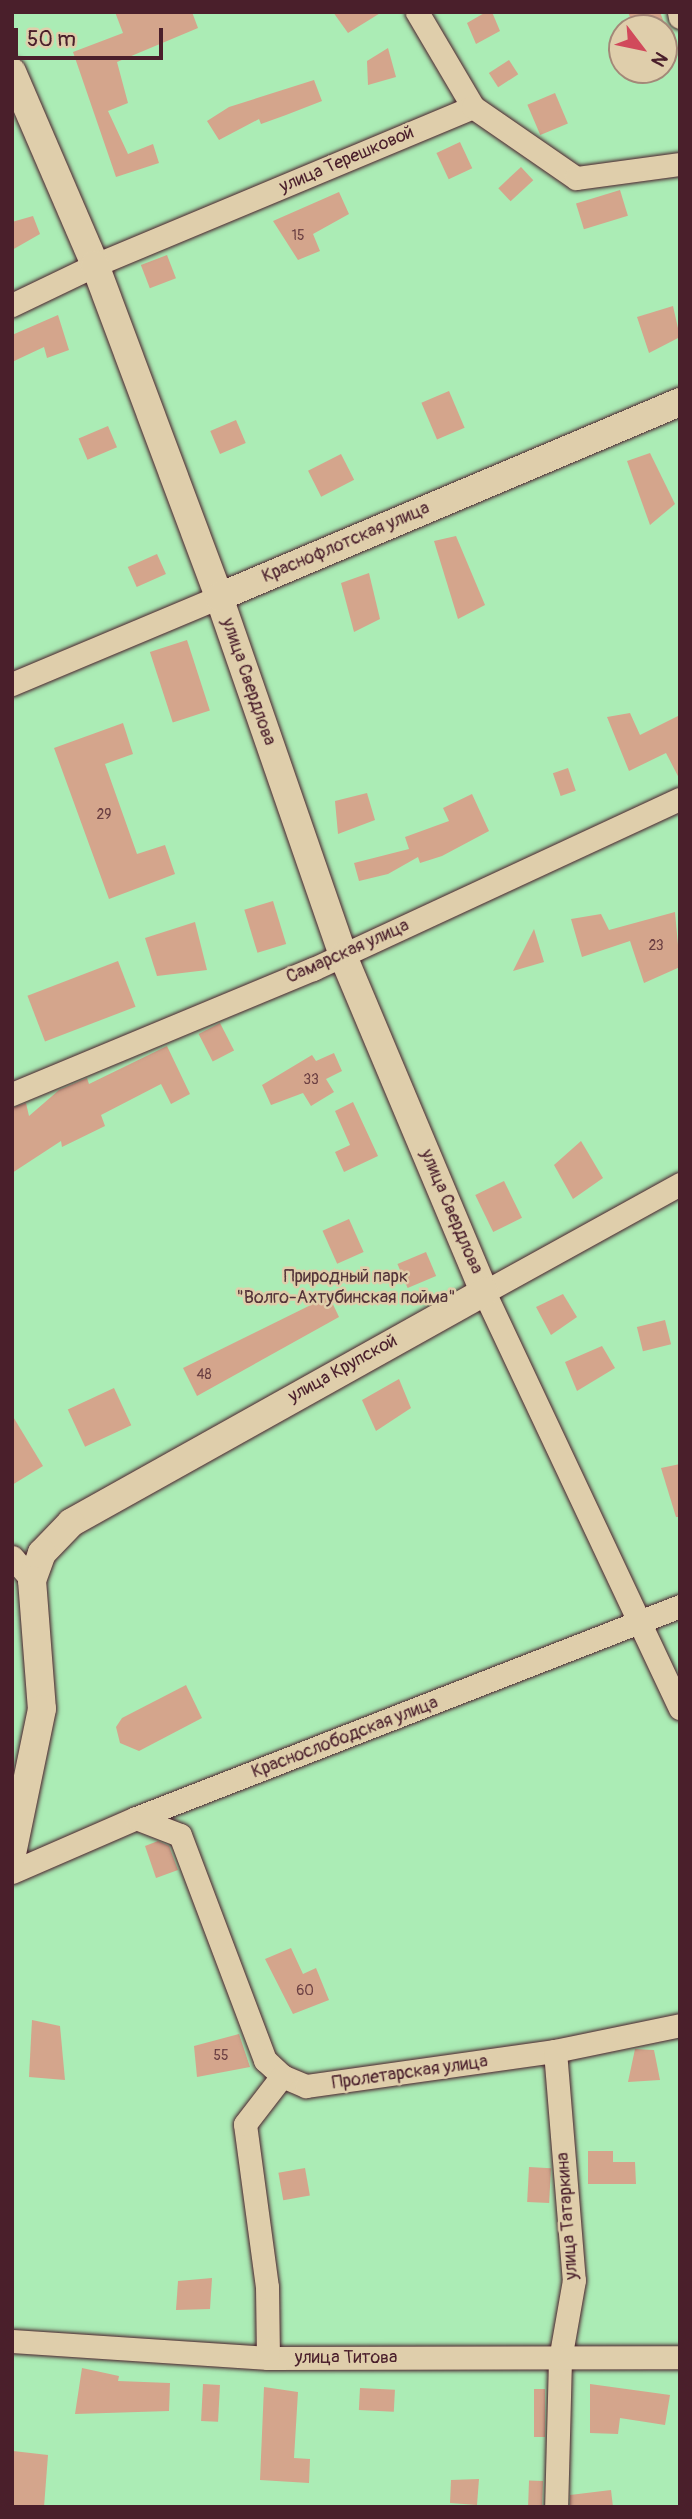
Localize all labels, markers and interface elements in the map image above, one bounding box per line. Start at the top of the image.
scale bar [18,14,166,58]
north arrow [608,14,678,84]
text: 50 m [27,26,76,53]
text: N [646,47,673,71]
street label: улица Терешковой [277,122,417,198]
house number: 15 [291,228,305,244]
street label: Краснофлотская улица [259,498,433,588]
street label: улица Свердлова [216,616,280,748]
house number: 29 [96,807,112,823]
street label: Самарская улица [283,915,413,989]
house number: 23 [648,938,664,954]
house number: 33 [303,1072,319,1088]
street label: улица Свердлова [415,1146,487,1278]
park label: Природный парк "Волго-Ахтубинская пойма" [237,1267,455,1310]
street label: улица Крупской [285,1330,401,1408]
house number: 48 [196,1367,212,1383]
street label: Краснослободская улица [249,1692,441,1784]
house number: 60 [296,1983,314,1999]
house number: 55 [213,2048,229,2064]
street label: Пролетарская улица [331,2051,489,2095]
street label: улица Татаркина [553,2152,583,2280]
street label: улица Титова [295,2347,397,2369]

